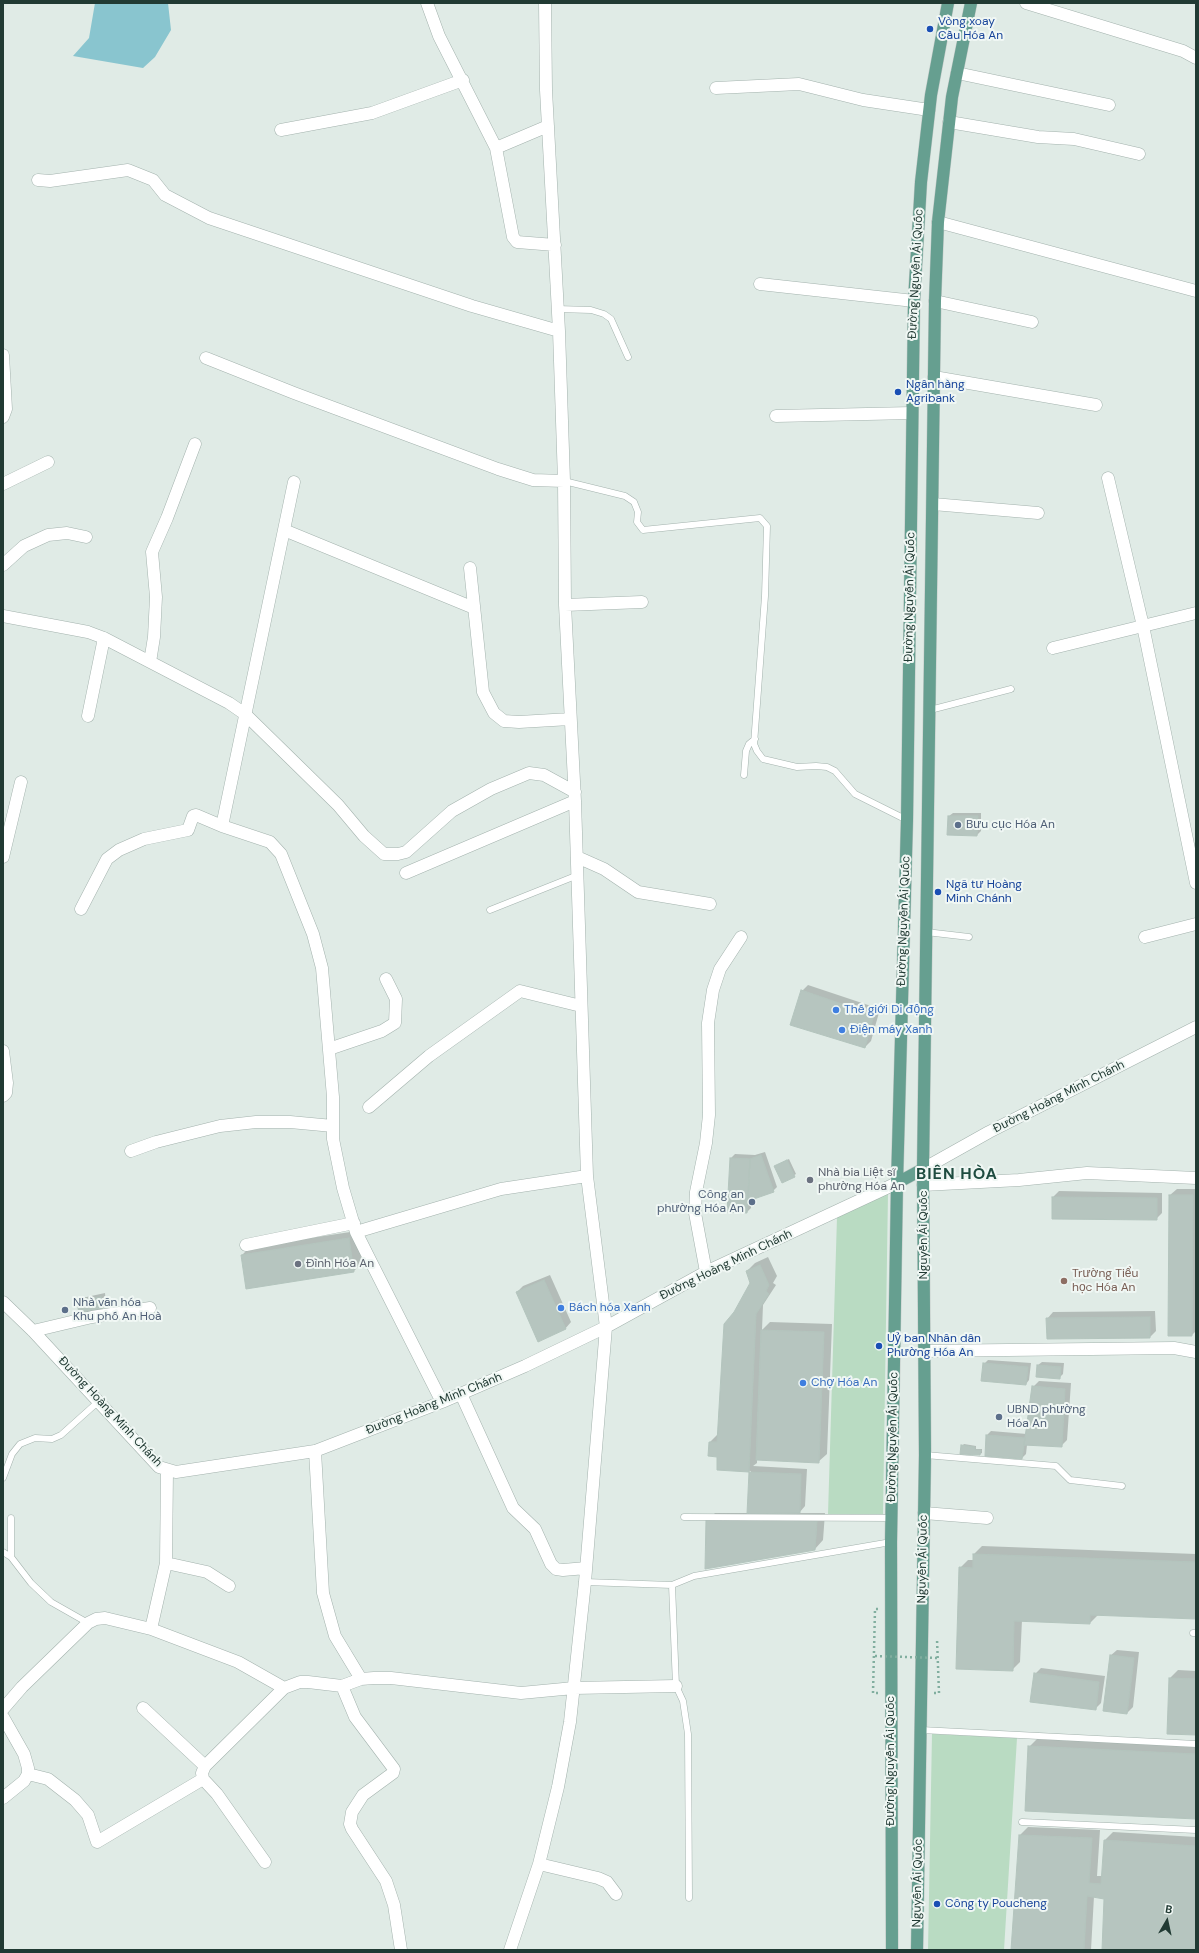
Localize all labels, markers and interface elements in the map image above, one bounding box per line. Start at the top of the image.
place label: Vòng xoay Cầu Hóa An [938,15,1003,43]
marker: Vòng xoay Cầu Hóa An [925,24,935,34]
street label: Đường Nguyễn Ái Quốc [905,209,927,339]
place label: Ngân hàng Agribank [906,378,965,406]
marker: Ngân hàng Agribank [893,387,903,397]
street label: Đường Nguyễn Ái Quốc [902,532,918,662]
place label: Bưu cục Hóa An [966,818,1055,832]
marker: Bưu cục Hóa An [953,820,963,830]
street label: Đường Nguyễn Ái Quốc [895,856,913,986]
place label: Ngã tư Hoàng Minh Chánh [946,878,1022,906]
marker: Ngã tư Hoàng Minh Chánh [933,887,943,897]
place label: Thế giới Di động [844,1003,934,1017]
marker: Thế giới Di động [831,1005,841,1015]
place label: Điện máy Xanh [850,1023,932,1037]
marker: Điện máy Xanh [837,1025,847,1035]
street label: Đường Hoàng Minh Chánh [991,1058,1127,1136]
district label: BIÊN HÒA [916,1165,998,1185]
place label: Nhà bia Liệt sĩ phường Hóa An [818,1166,905,1194]
marker: Nhà bia Liệt sĩ phường Hóa An [805,1175,815,1185]
place label: Công an phường Hóa An [657,1188,744,1216]
street label: Nguyễn Ái Quốc [917,1190,931,1280]
marker: Công an phường Hóa An [747,1197,757,1207]
street label: Đường Hoàng Minh Chánh [657,1227,795,1303]
place label: Đình Hóa An [306,1257,374,1271]
marker: Đình Hóa An [293,1259,303,1269]
place label: Trường Tiểu học Hóa An [1072,1267,1138,1295]
marker: Trường Tiểu học Hóa An [1059,1276,1069,1286]
place label: Nhà văn hóa Khu phố An Hoà [73,1296,162,1324]
place label: Bách hóa Xanh [569,1301,651,1315]
marker: Bách hóa Xanh [556,1303,566,1313]
marker: Nhà văn hóa Khu phố An Hoà [60,1305,70,1315]
place label: Uỷ ban Nhân dân Phường Hóa An [887,1332,981,1360]
marker: Uỷ ban Nhân dân Phường Hóa An [874,1341,884,1351]
street label: Đường Hoàng Minh Chánh [55,1354,165,1470]
street label: Đường Hoàng Minh Chánh [364,1370,504,1438]
street label: Đường Nguyễn Ái Quốc [885,1372,901,1502]
place label: Chợ Hóa An [811,1376,877,1390]
marker: Chợ Hóa An [798,1378,808,1388]
place label: UBND phường Hóa An [1007,1403,1086,1431]
marker: UBND phường Hóa An [994,1412,1004,1422]
street label: Nguyễn Ái Quốc [915,1514,931,1604]
street label: Đường Nguyễn Ái Quốc [884,1696,898,1826]
street label: Nguyễn Ái Quốc [910,1838,926,1928]
place label: Công ty Poucheng [945,1897,1047,1911]
marker: Công ty Poucheng [932,1899,942,1909]
north arrow [1147,1901,1187,1941]
text: B [1164,1902,1173,1917]

